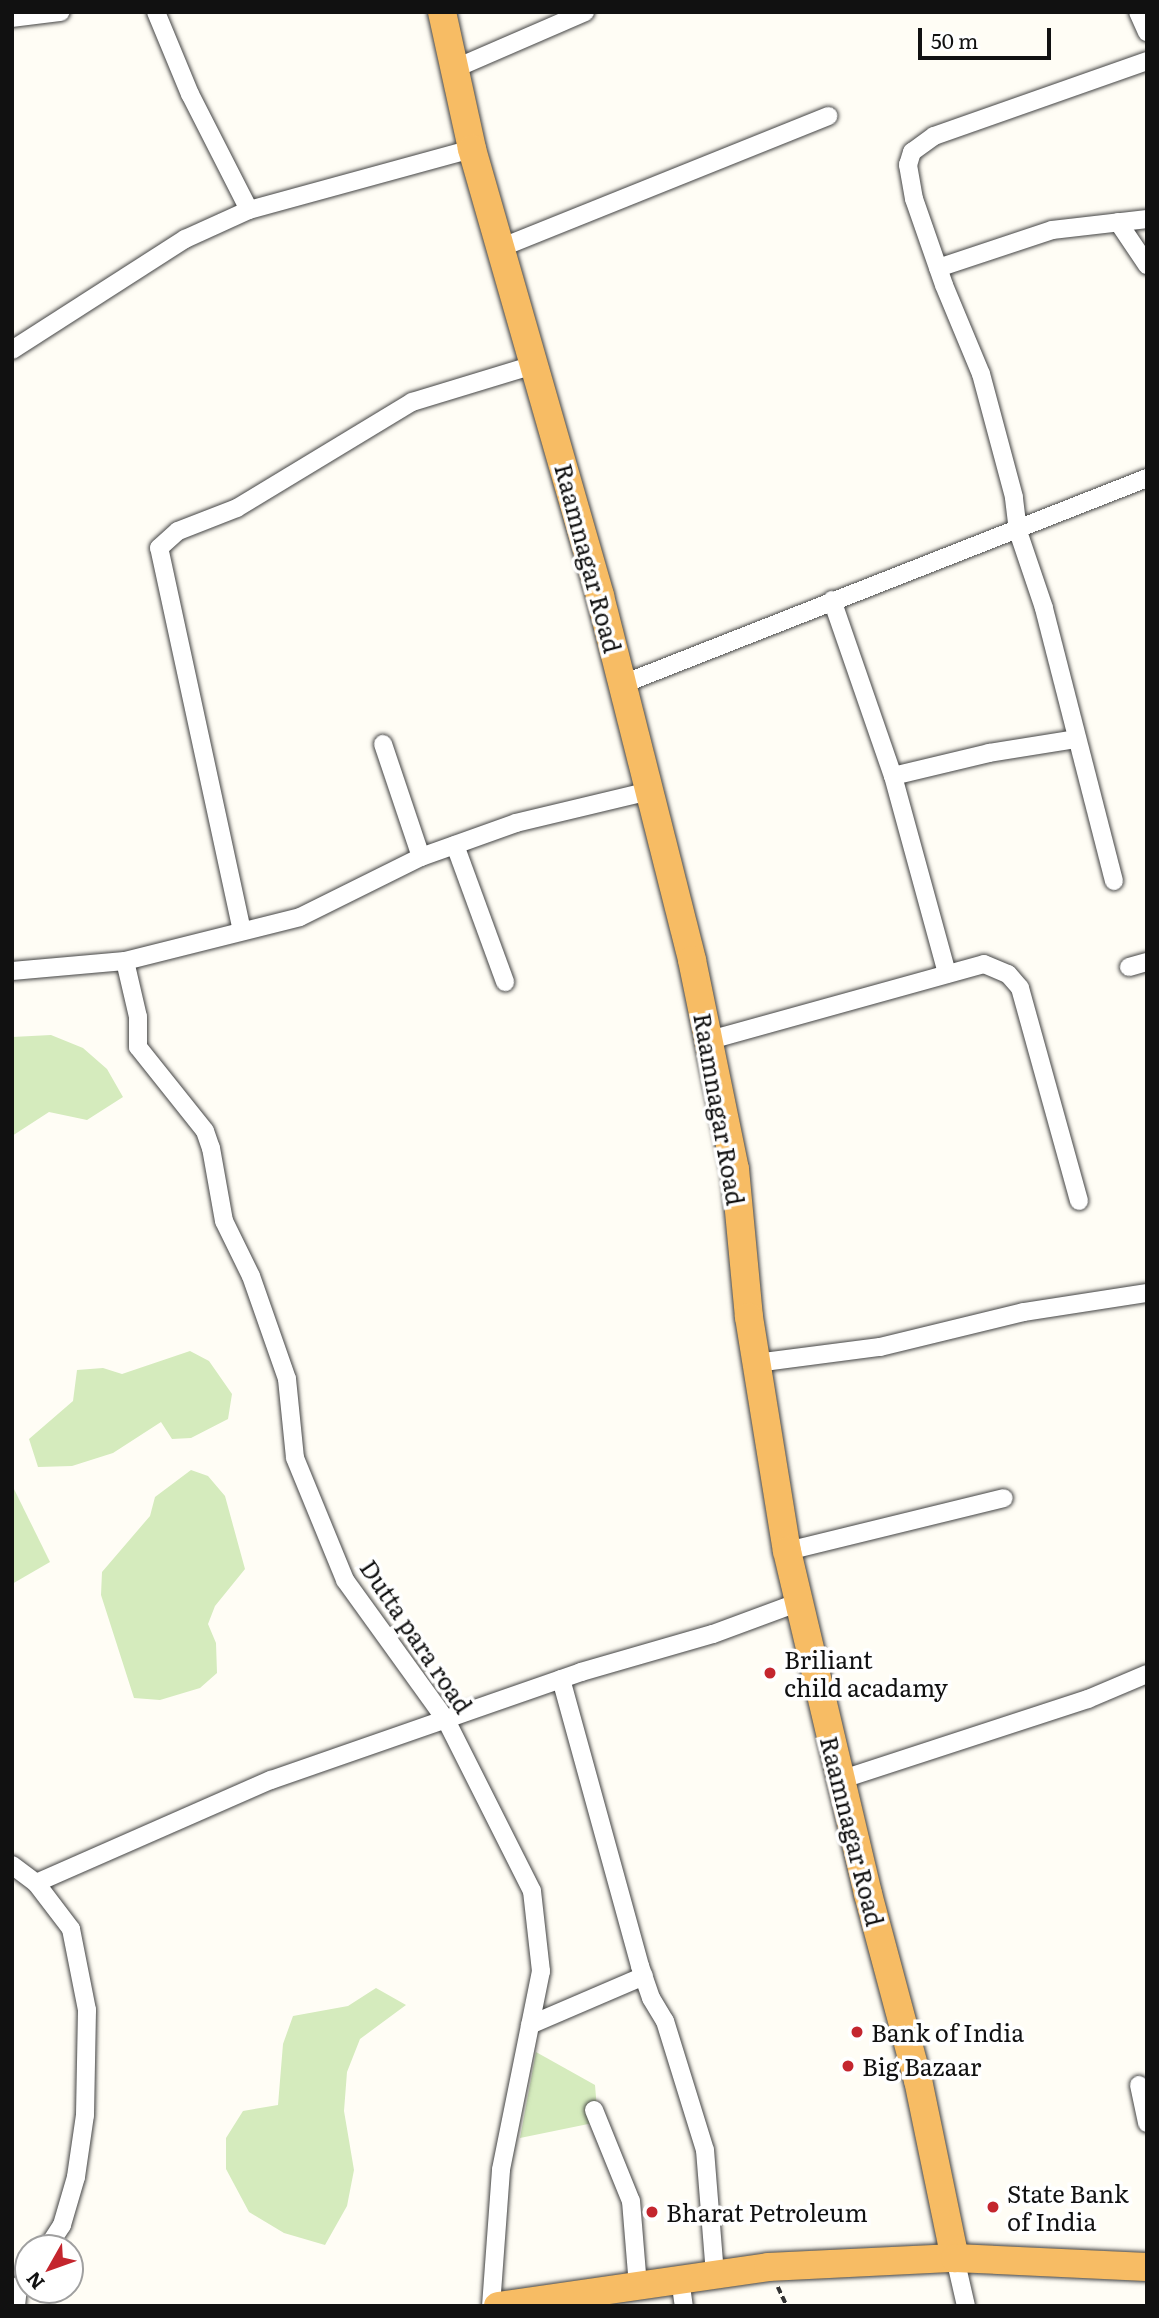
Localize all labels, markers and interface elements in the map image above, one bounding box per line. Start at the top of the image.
scale bar [921,14,1054,58]
text: 50 m [931,24,978,55]
street label: Raamnagar Road [550,460,628,656]
street label: Raamnagar Road [689,1011,751,1207]
street label: Dutta para road [355,1554,479,1718]
place label: Briliant child acadamy [784,1645,948,1701]
marker: Briliant child acadamy [762,1665,778,1681]
street label: Raamnagar Road [815,1733,891,1929]
place label: Bank of India [871,2018,1024,2046]
marker: Bank of India [849,2024,865,2040]
place label: Big Bazaar [862,2052,981,2080]
marker: Big Bazaar [840,2058,856,2074]
place label: State Bank of India [1007,2179,1129,2235]
place label: Bharat Petroleum [666,2198,868,2226]
marker: State Bank of India [985,2199,1001,2215]
marker: Bharat Petroleum [644,2204,660,2220]
north arrow [14,2234,84,2304]
text: N [19,2266,50,2296]

